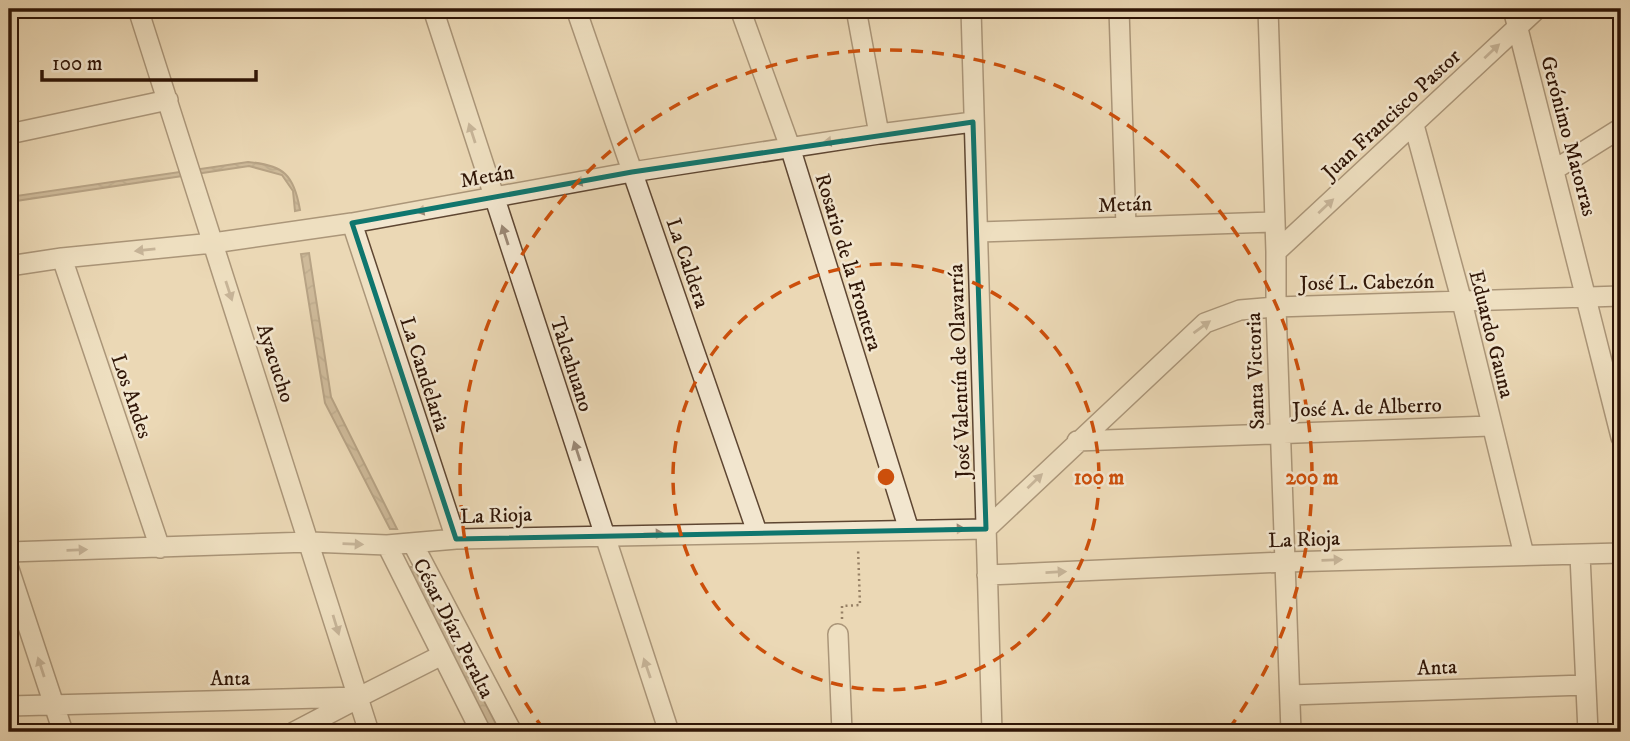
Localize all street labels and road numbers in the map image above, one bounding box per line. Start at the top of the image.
street label: Juan Francisco Pastor [1316,44,1467,187]
street label: Gerónimo Matorras [1534,53,1602,219]
street label: Metán [458,159,516,194]
street label: Rosario de la Frontera [809,170,887,354]
street label: Metán [1097,191,1153,219]
street label: La Caldera [660,215,715,312]
street label: José Valentín de Olavarría [943,263,977,481]
street label: Eduardo Gauna [1463,268,1520,401]
street label: José L. Cabezón [1297,269,1435,297]
street label: Santa Victoria [1241,312,1271,430]
street label: La Candelaria [393,314,455,435]
street label: Talcahuano [544,314,599,415]
street label: Ayacucho [250,321,300,406]
street label: Los Andes [105,351,158,442]
street label: José A. de Alberro [1290,392,1442,424]
street label: La Rioja [460,502,533,530]
street label: La Rioja [1268,526,1341,554]
street label: César Díaz Peralta [407,554,500,703]
street label: Anta [1417,654,1457,682]
street label: Anta [210,666,250,692]

